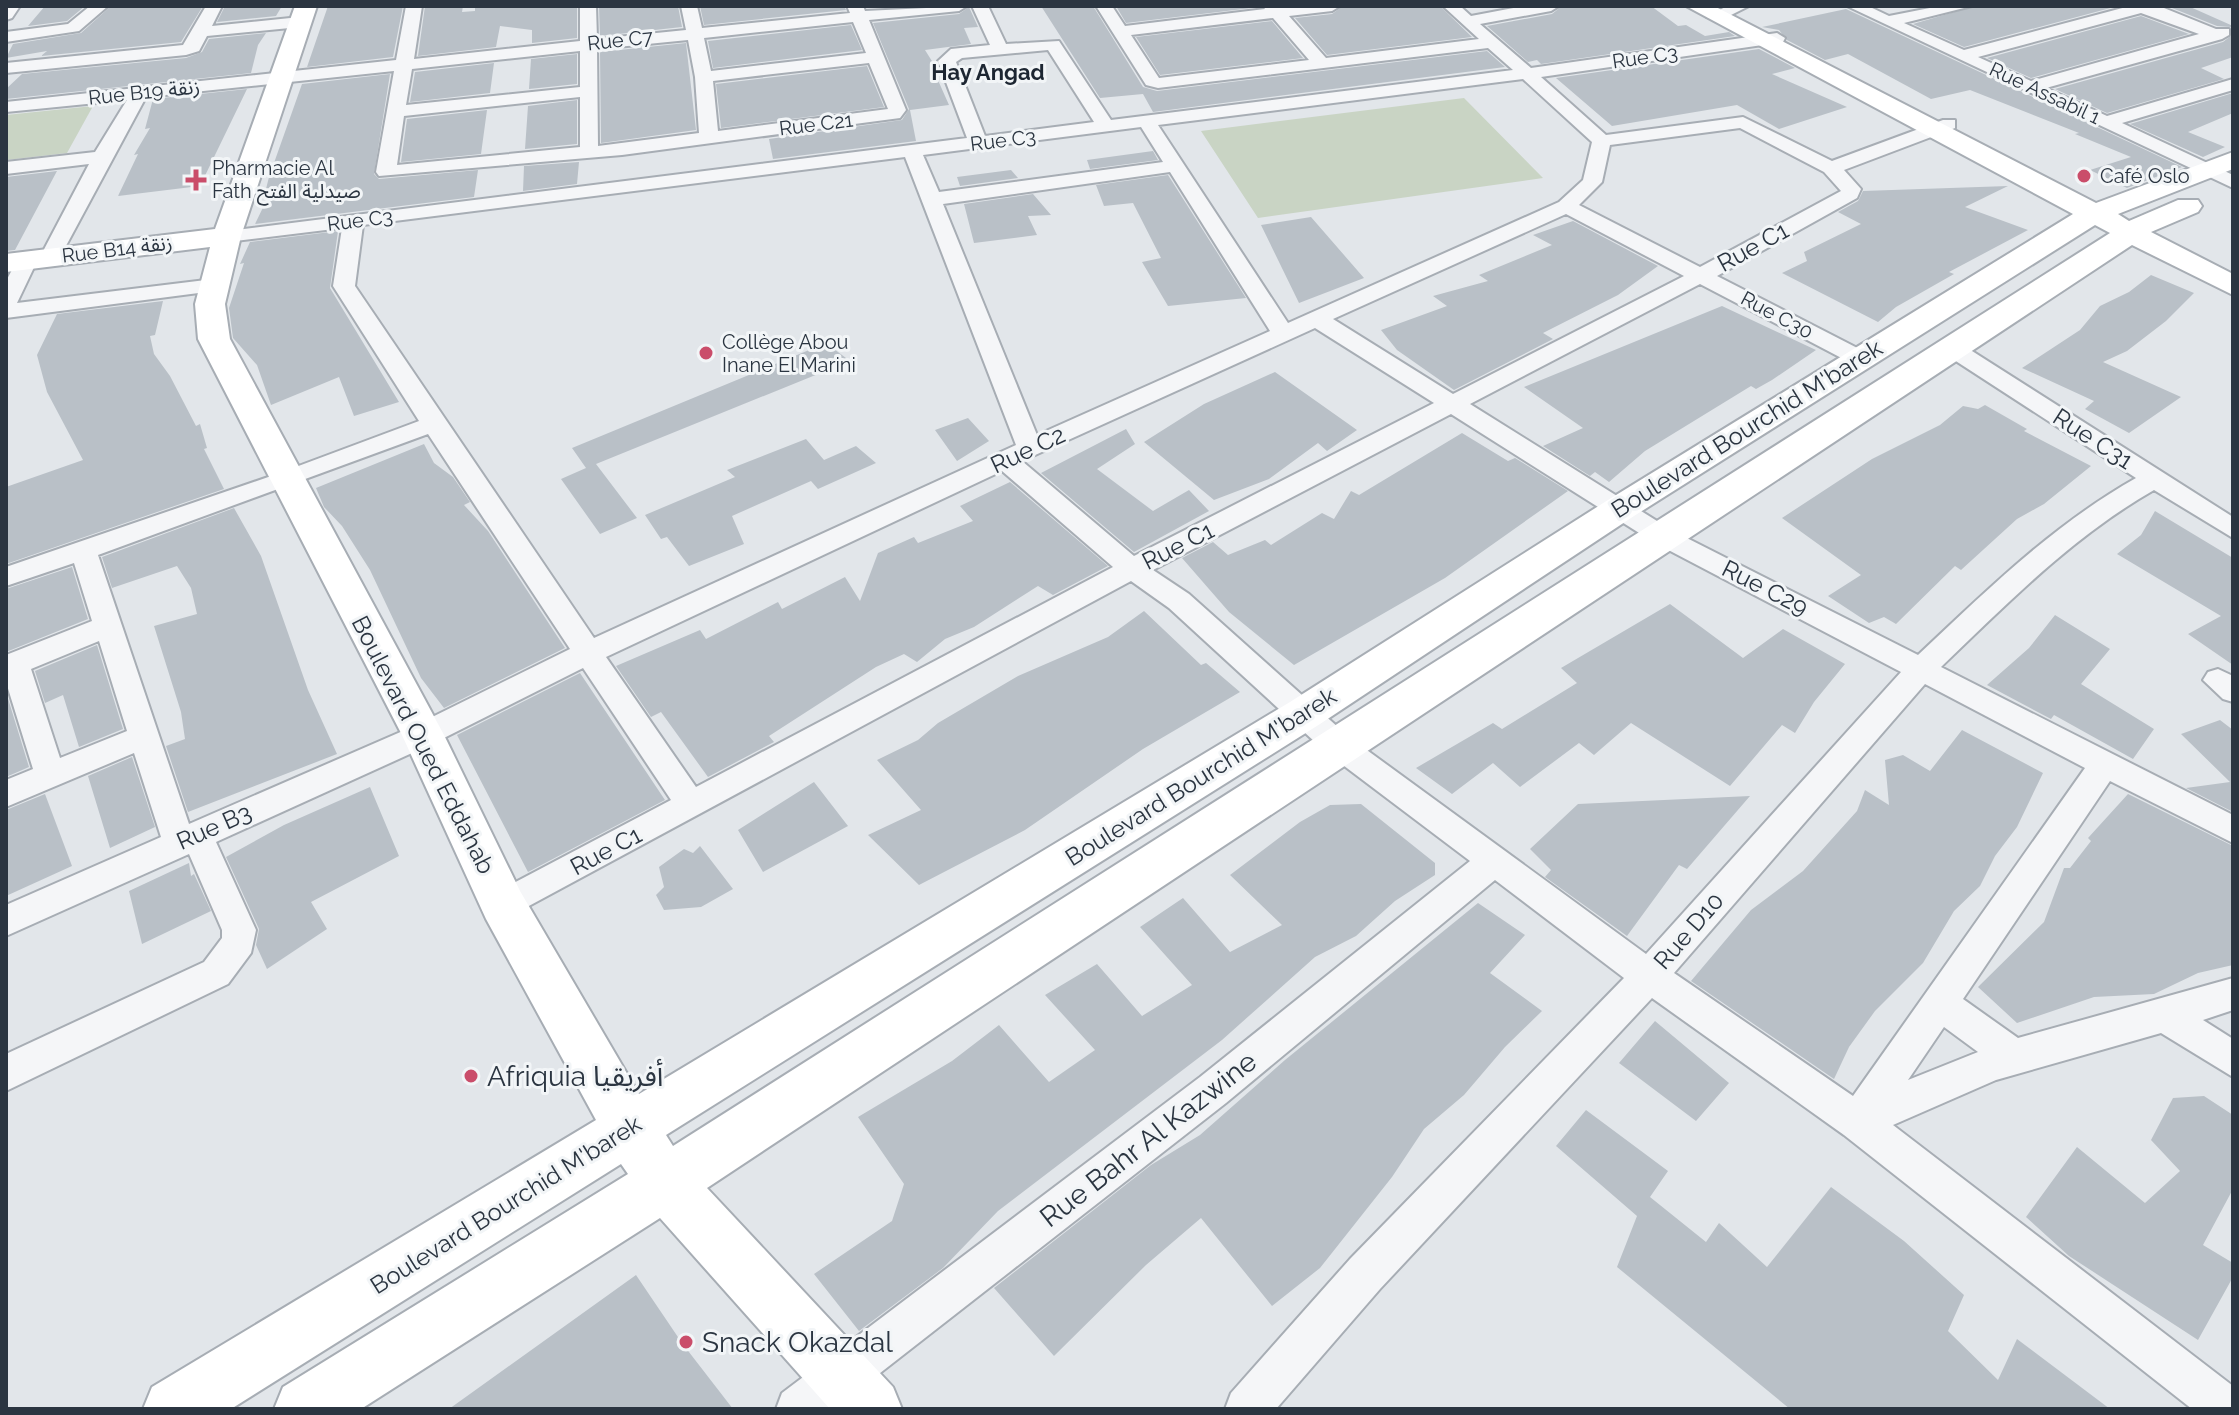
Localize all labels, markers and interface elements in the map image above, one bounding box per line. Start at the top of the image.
street label: Rue C7 [586,25,654,55]
street label: Rue C3 [1611,41,1679,73]
street label: Rue Assabil 1 [1986,57,2105,129]
district label: Hay Angad [931,59,1045,85]
street label: Rue B19 زنقة [87,74,201,110]
street label: Rue C21 [778,108,855,140]
street label: Rue C3 [969,124,1037,156]
place label: Pharmacie Al Fath صيدلية الفتح [212,156,361,206]
place label: Café Oslo [2100,164,2190,188]
marker: Café Oslo [2075,167,2093,185]
marker: Pharmacie Al Fath صيدلية الفتح [187,171,205,189]
street label: Rue C3 [326,204,394,236]
street label: Rue C1 [1712,215,1793,278]
street label: Rue B14 زنقة [60,230,174,268]
street label: Rue C30 [1737,286,1817,344]
place label: Collège Abou Inane El Marini [722,330,856,377]
street label: Boulevard Bourchid M'barek [1606,333,1888,524]
marker: Collège Abou Inane El Marini [697,344,715,362]
street label: Rue C31 [2048,402,2139,475]
street label: Rue C2 [986,420,1070,479]
street label: Rue C1 [1137,515,1219,576]
street label: Rue C29 [1717,554,1813,622]
street label: Boulevard Oued Eddahab [346,611,501,879]
street label: Boulevard Bourchid M'barek [1060,681,1342,872]
street label: Rue B3 [172,797,256,856]
street label: Rue C1 [565,820,646,881]
street label: Rue D10 [1647,886,1730,975]
street label: Rue Bahr Al Kazwine [1034,1045,1263,1234]
place label: Afriquia أفريقيا [487,1058,663,1093]
marker: Afriquia أفريقيا [462,1067,480,1085]
street label: Boulevard Bourchid M'barek [365,1109,647,1300]
place label: Snack Okazdal [702,1326,893,1359]
marker: Snack Okazdal [677,1333,695,1351]

